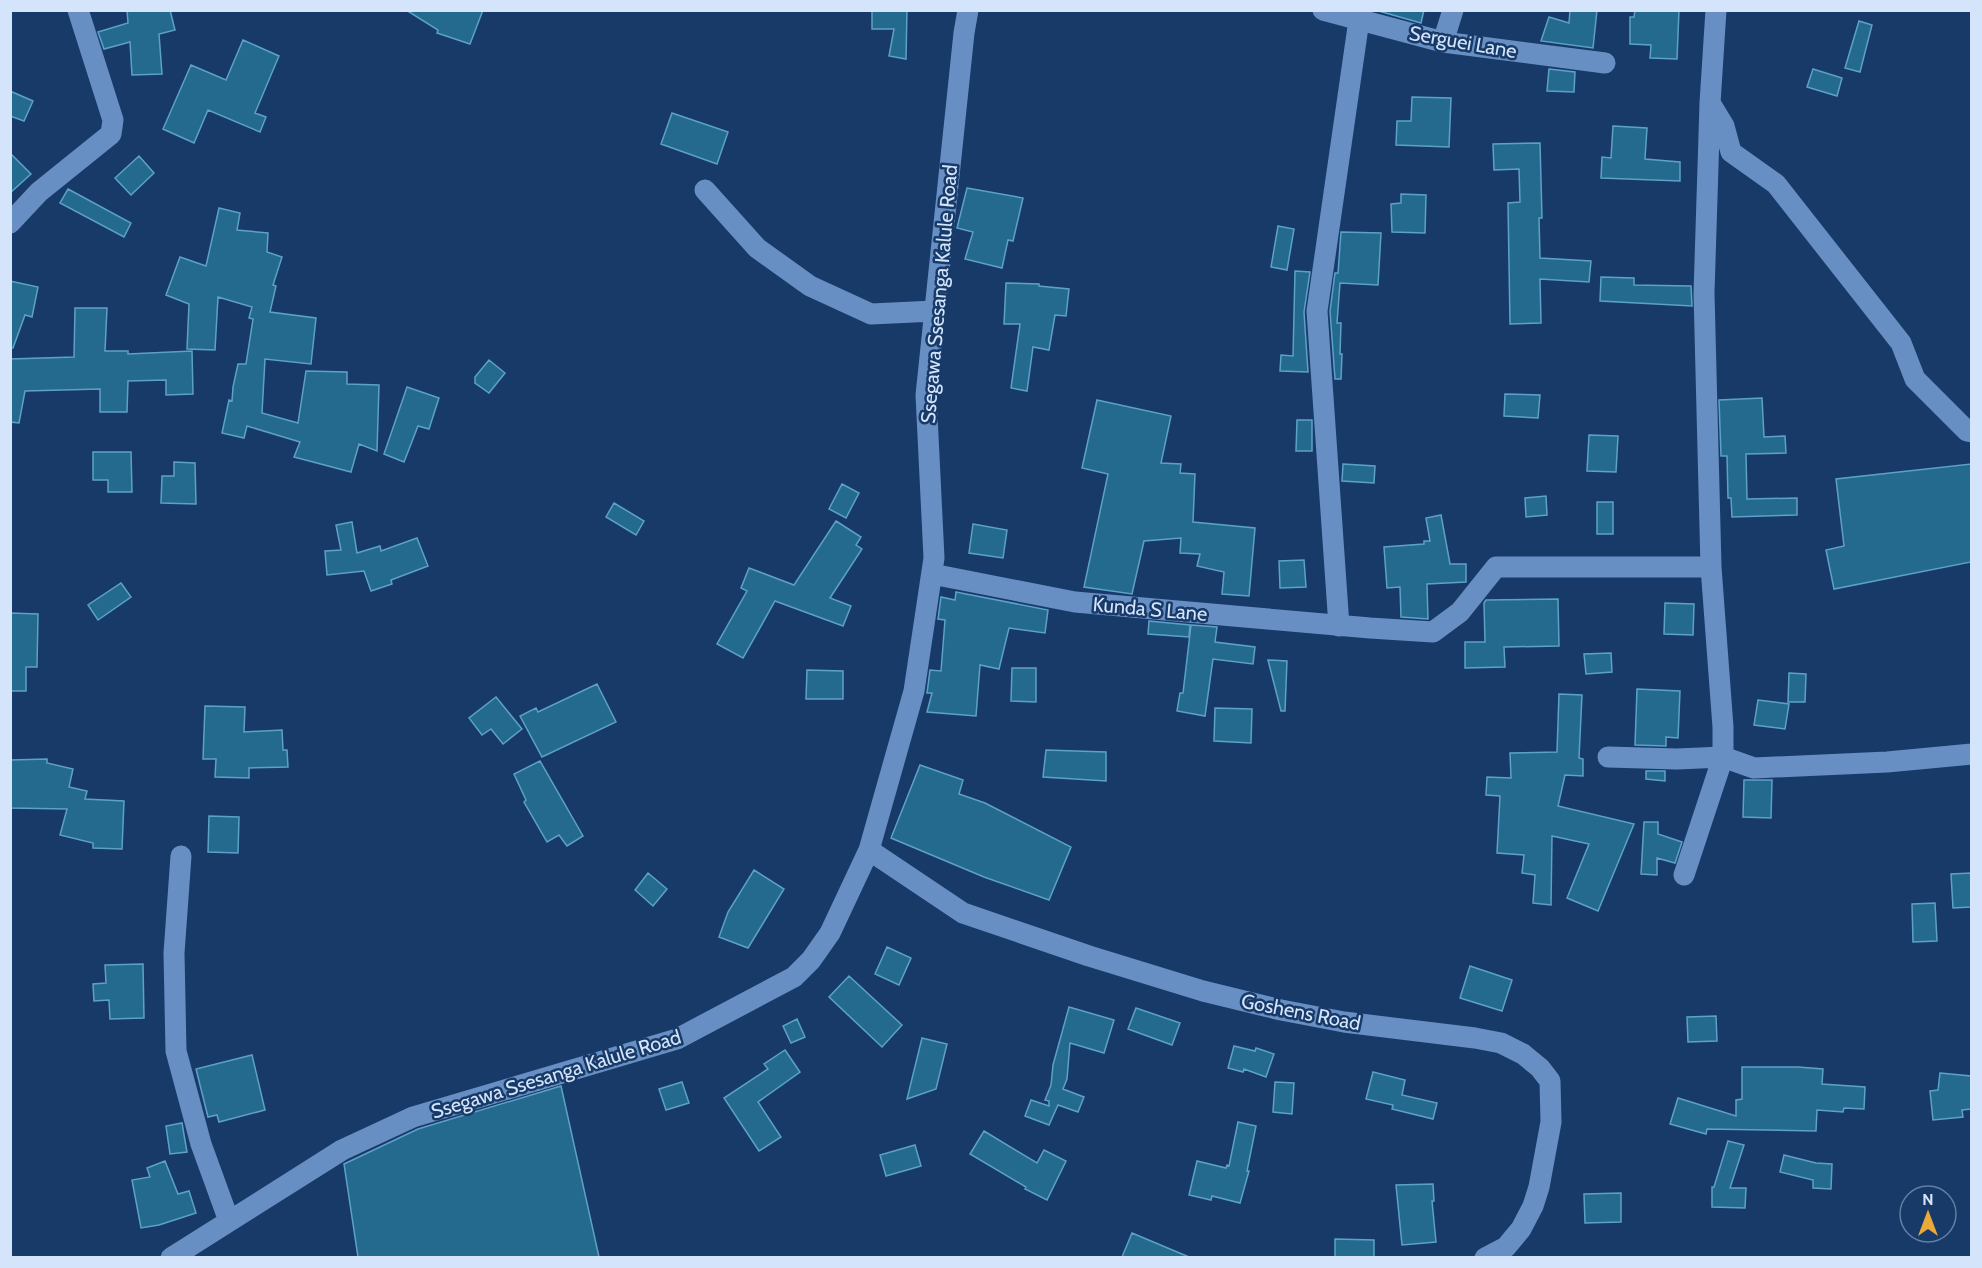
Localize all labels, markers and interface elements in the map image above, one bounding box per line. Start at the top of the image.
street label: Serguei Lane [1407,21,1519,63]
street label: Ssegawa Ssesanga Kalule Road [916,163,962,425]
street label: Kunda S Lane [1092,592,1208,626]
street label: Goshens Road [1239,989,1363,1035]
street label: Ssegawa Ssesanga Kalule Road [428,1025,684,1123]
north arrow [1898,1184,1958,1244]
text: N [1922,1190,1934,1209]

